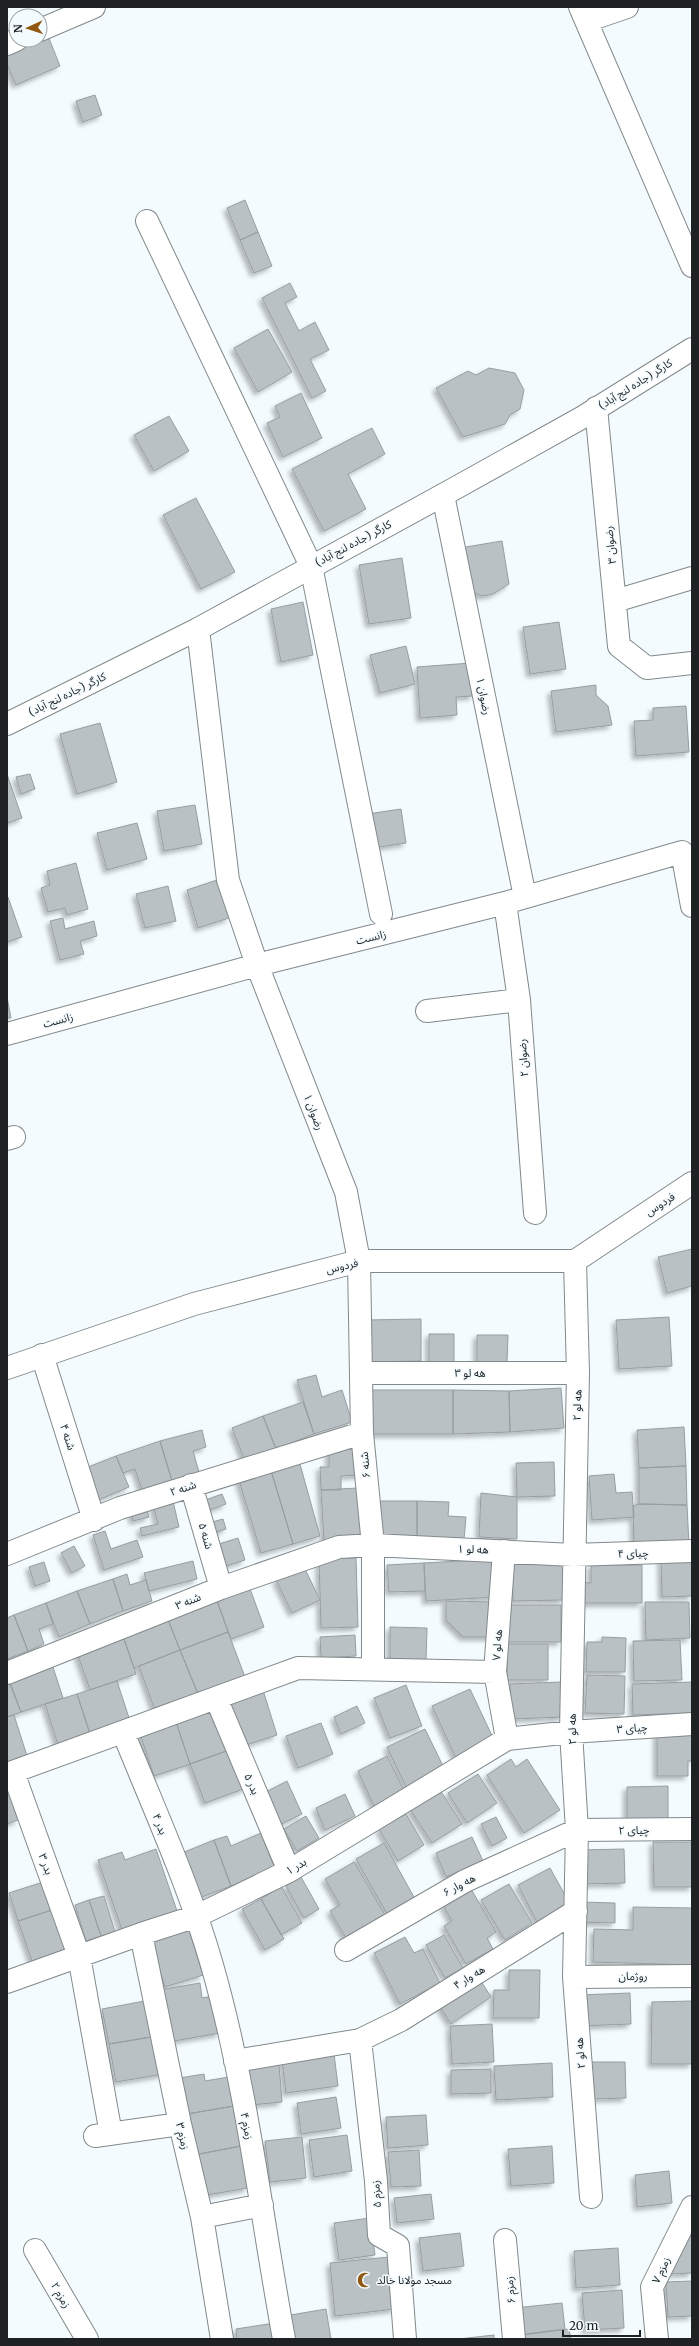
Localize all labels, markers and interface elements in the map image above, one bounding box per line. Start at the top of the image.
north arrow [8,8,48,48]
text: N [11,24,25,33]
street label: کارگر (جاده لنج آباد) [595,355,676,413]
street label: کارگر (جاده لنج آباد) [312,517,395,570]
street label: رضوان ۳ [601,525,619,565]
street label: کارگر (جاده لنج آباد) [26,669,109,720]
street label: رضوان ۱ [474,676,494,716]
street label: زانست [354,926,388,948]
street label: زانست [41,1009,75,1031]
street label: رضوان ۲ [515,1039,531,1077]
street label: رضوان ۱ [301,1092,327,1132]
street label: فردوس [643,1189,677,1219]
street label: فردوس [325,1256,359,1276]
street label: هه لو ۳ [454,1366,486,1380]
street label: هه لو ۲ [569,1389,585,1421]
street label: شنه ۴ [57,1422,79,1452]
street label: شنه ۶ [357,1451,373,1479]
street label: شنه ۲ [168,1477,198,1499]
street label: شنه ۵ [196,1521,217,1551]
street label: هه لو ۱ [457,1541,489,1557]
street label: چیای ۴ [617,1545,649,1562]
street label: شنه ۳ [173,1589,203,1612]
street label: هه لو ۷ [489,1629,505,1661]
street label: هه لو ۲ [565,1713,579,1745]
street label: چیای ۳ [616,1720,649,1737]
street label: بدر ۵ [241,1771,263,1797]
street label: بدر ۴ [149,1811,171,1837]
street label: چیای ۲ [618,1823,650,1838]
street label: بدر ۳ [36,1851,56,1877]
street label: بدر ۱ [283,1854,309,1878]
street label: هه وار ۶ [440,1871,478,1899]
street label: هه وار ۴ [451,1962,487,1992]
street label: روژمان [618,1969,648,1983]
street label: هه لو ۲ [572,2037,588,2069]
street label: زمزم ۴ [237,2111,256,2141]
street label: زمزم ۳ [172,2121,193,2151]
street label: زمزم ۵ [368,2180,385,2208]
street label: زمزم ۷ [649,2255,674,2286]
mosque icon: مسجد مولانا خالد [356,2271,374,2289]
place label: مسجد مولانا خالد [377,2273,452,2287]
street label: زمزم ۶ [502,2276,519,2304]
street label: زمزم ۲ [47,2280,74,2311]
scale bar [563,2312,640,2338]
text: 20 m [569,2318,598,2333]

